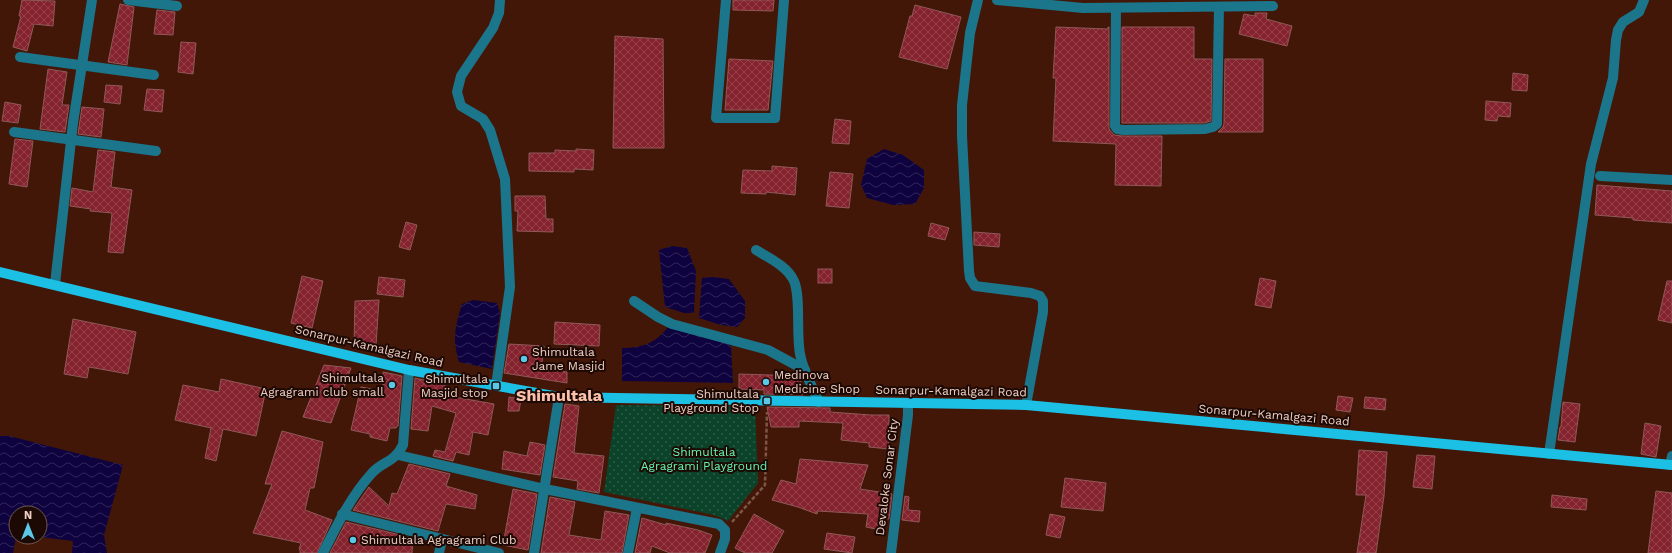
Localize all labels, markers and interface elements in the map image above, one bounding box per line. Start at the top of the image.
street label: Sonarpur-Kamalgazi Road [294,322,444,370]
place label: Shimultala Jame Masjid [532,345,605,373]
marker: Shimultala Jame Masjid [519,354,529,364]
place label: Medinova Medicine Shop [774,368,860,396]
place label: Shimultala Agragrami club small [260,371,384,399]
place label: Shimultala Masjid stop [421,372,488,400]
marker: Medinova Medicine Shop [761,377,771,387]
marker: Shimultala Agragrami club small [387,380,397,390]
marker: Shimultala Masjid stop [491,381,501,391]
street label: Sonarpur-Kamalgazi Road [875,383,1027,399]
district label: Shimultala [516,386,603,405]
place label: Shimultala Playground Stop [663,387,759,415]
marker: Shimultala Playground Stop [762,396,772,406]
street label: Sonarpur-Kamalgazi Road [1198,401,1350,429]
street label: Devaloke Sonar City [873,417,901,536]
park label: Shimultala Agragrami Playground [641,445,767,473]
north arrow [8,505,48,545]
text: N [24,509,32,522]
place label: Shimultala Agragrami Club [361,533,517,547]
marker: Shimultala Agragrami Club [348,535,358,545]

